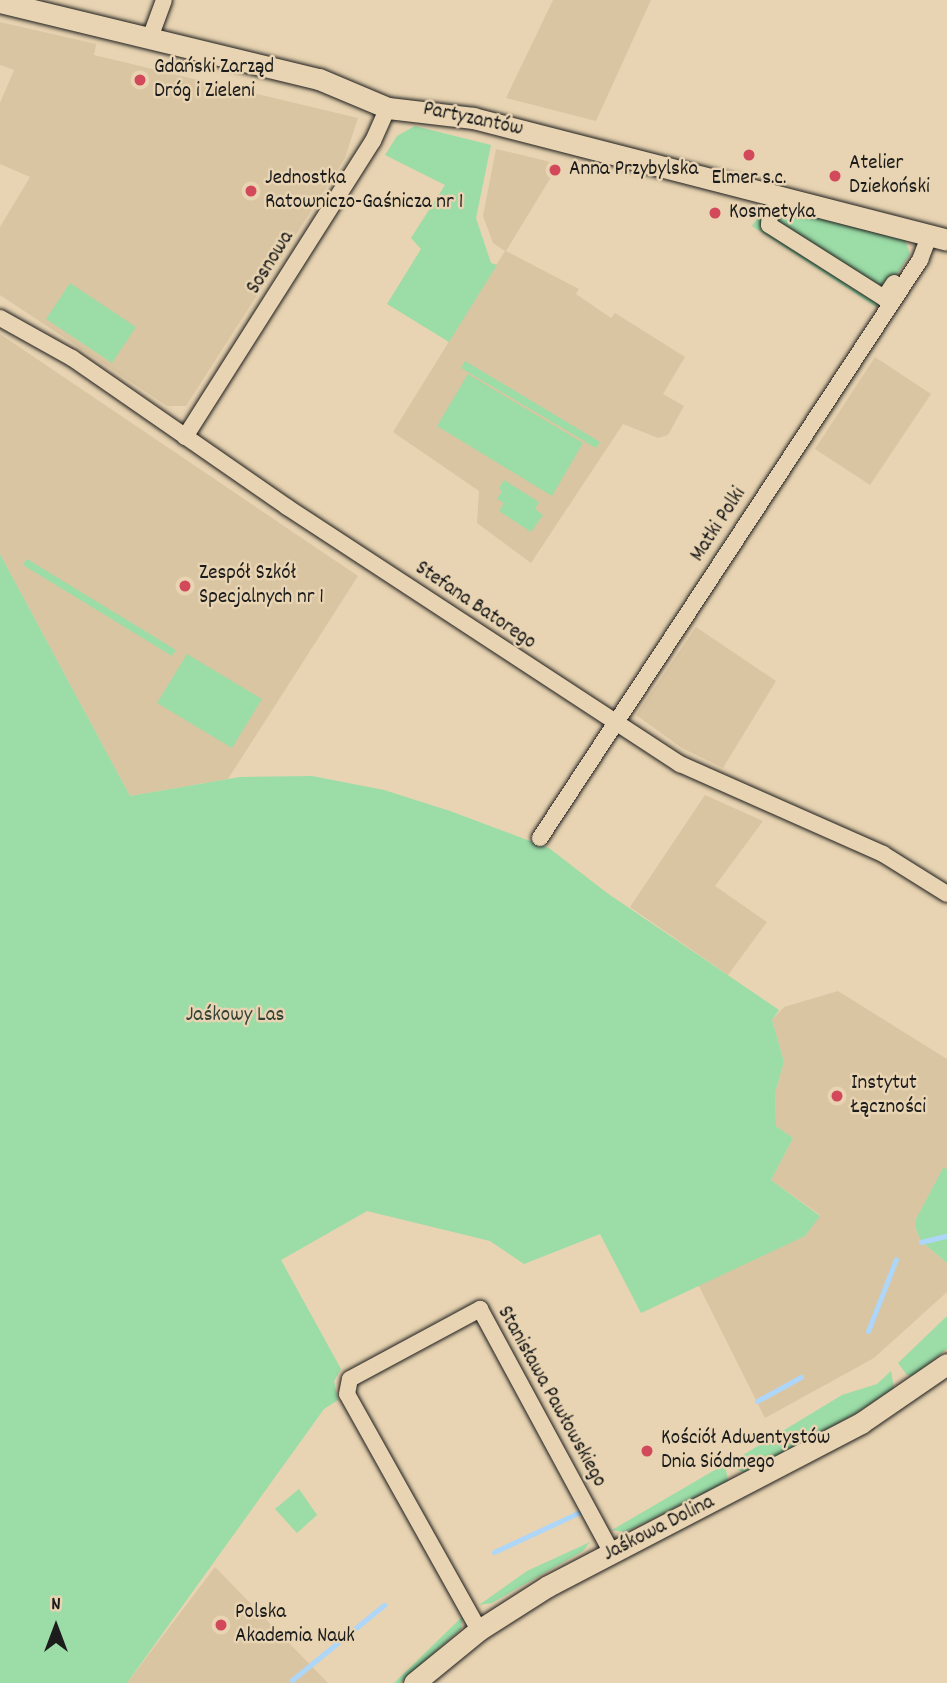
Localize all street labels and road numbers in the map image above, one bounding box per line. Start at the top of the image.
street label: Partyzantów [421,97,525,143]
street label: Sosnowa [242,227,300,299]
street label: Matki Polki [686,483,752,567]
street label: Stefana Batorego [410,556,540,656]
street label: Stanisława Pawłowskiego [491,1302,611,1492]
street label: Jaśkowa Dolina [599,1490,719,1568]

